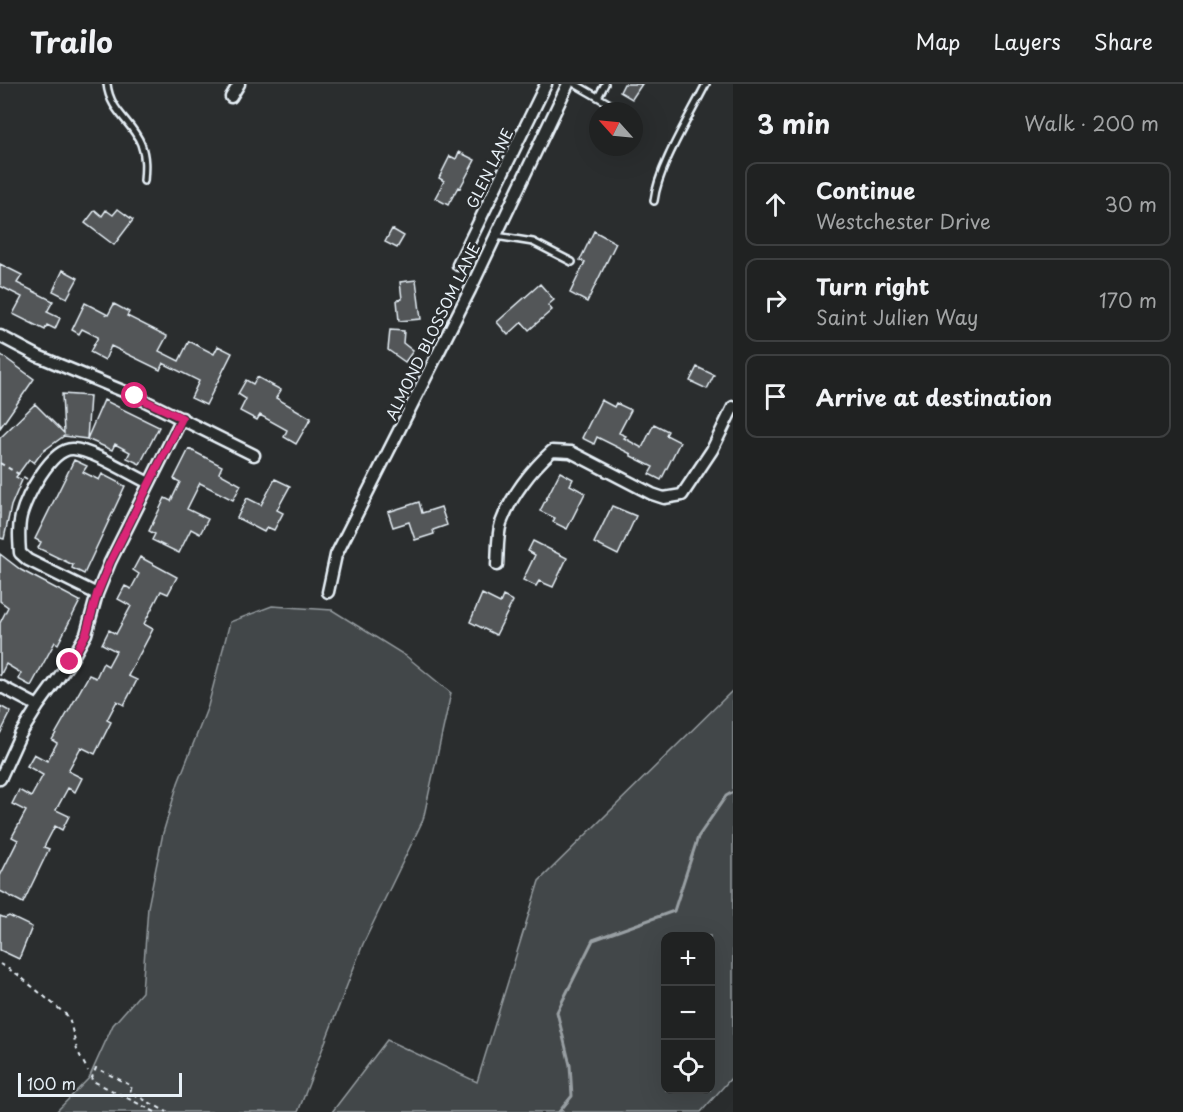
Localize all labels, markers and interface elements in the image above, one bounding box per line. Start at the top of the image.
text: Trailo [30,20,113,63]
text: Map [916,25,960,57]
text: Layers [993,25,1061,57]
text: Share [1094,25,1153,57]
north arrow [589,102,643,156]
text: 3 min [757,104,830,143]
text: Walk · 200 m [1024,108,1159,138]
street label: GLEN LANE [460,124,518,212]
text: Continue [816,173,915,206]
icon: ahead [759,188,792,221]
text: 30 m [1104,189,1157,219]
text: Westchester Drive [816,206,991,236]
street label: ALMOND BLOSSOM LANE [379,238,485,424]
text: Turn right [816,269,929,302]
icon: right [759,284,792,317]
text: 170 m [1099,285,1157,315]
text: Saint Julien Way [816,302,979,332]
icon: arrive [759,380,792,413]
text: Arrive at destination [816,380,1052,413]
route start [121,382,147,408]
route end [56,648,82,674]
map controls [661,932,715,1094]
button: + [661,932,715,986]
button: − [661,986,715,1040]
button: locate [661,1040,715,1094]
scale bar [18,1070,182,1098]
text: 100 m [27,1071,76,1095]

